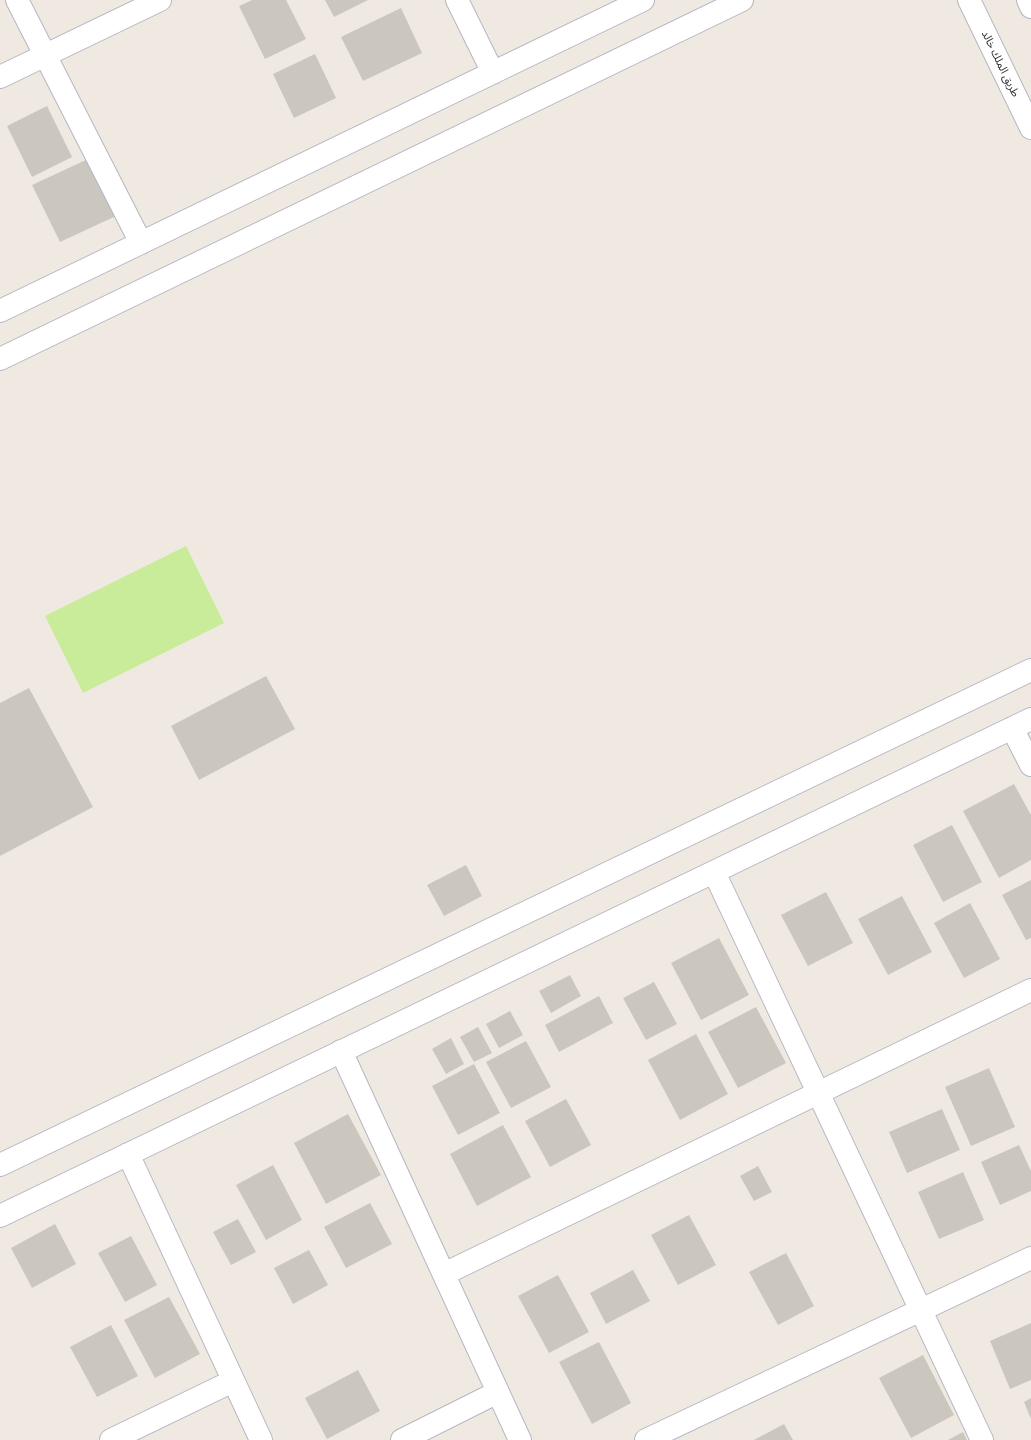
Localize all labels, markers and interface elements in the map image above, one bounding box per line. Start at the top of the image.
street label: طريق الملك خالد [978,29,1022,99]

